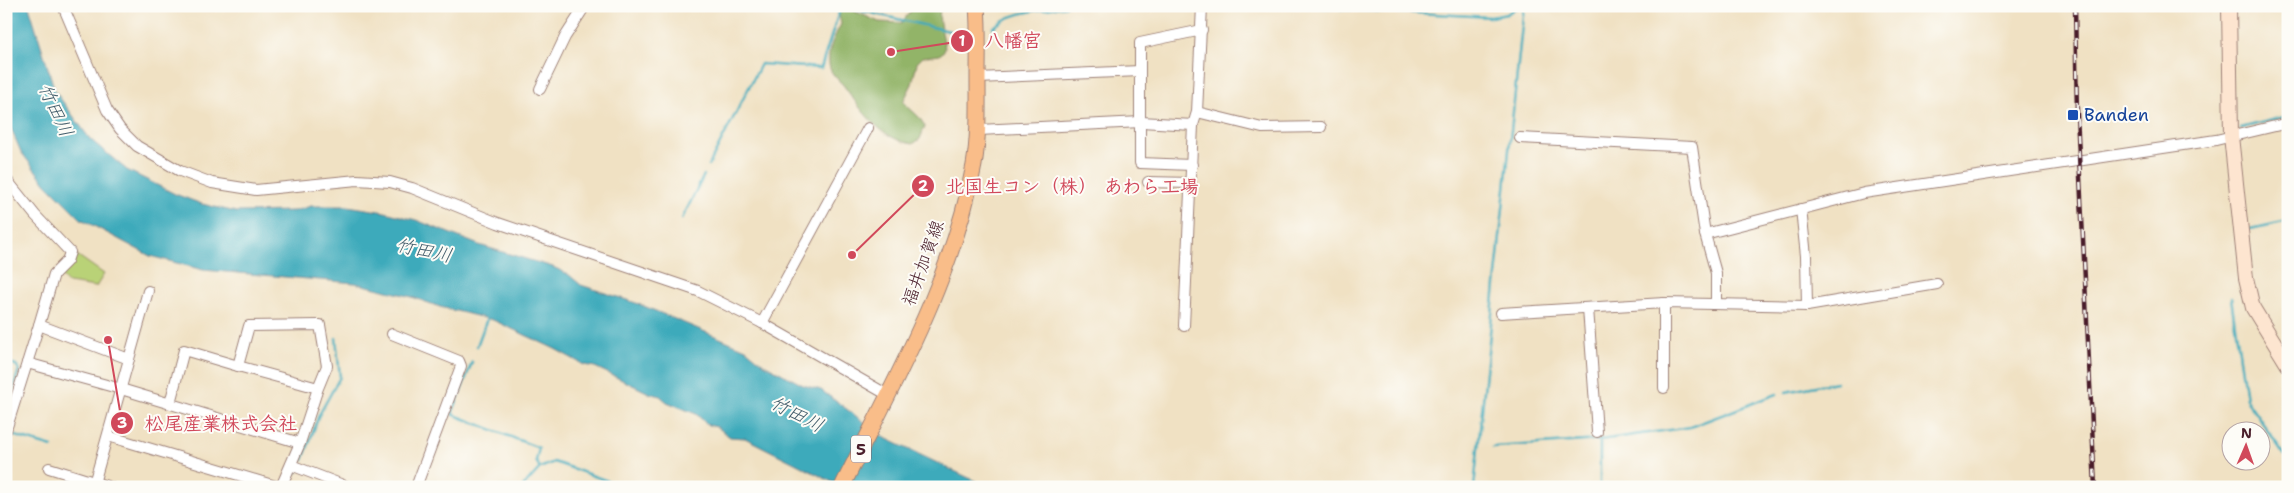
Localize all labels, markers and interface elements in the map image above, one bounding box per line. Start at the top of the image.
callout: 八幡宮 [950,24,1052,58]
text: 八幡宮 [984,28,1042,53]
text: 1 [959,31,966,51]
water label: 竹田川 [33,79,79,141]
place label: Banden [2084,103,2149,127]
marker: Banden [2066,108,2080,122]
callout: 北国生コン（株） あわら工場 [910,169,1209,203]
text: 北国生コン（株） あわら工場 [945,174,1199,199]
text: 2 [918,176,929,196]
street label: 福井加賀線 [896,217,950,309]
water label: 竹田川 [394,232,454,268]
water label: 竹田川 [766,390,828,438]
callout: 松尾産業株式会社 [110,406,307,440]
text: 松尾産業株式会社 [145,411,297,436]
text: 3 [117,413,127,433]
north arrow [2222,420,2272,470]
text: N [2241,424,2252,442]
road number: 5 [851,436,871,462]

